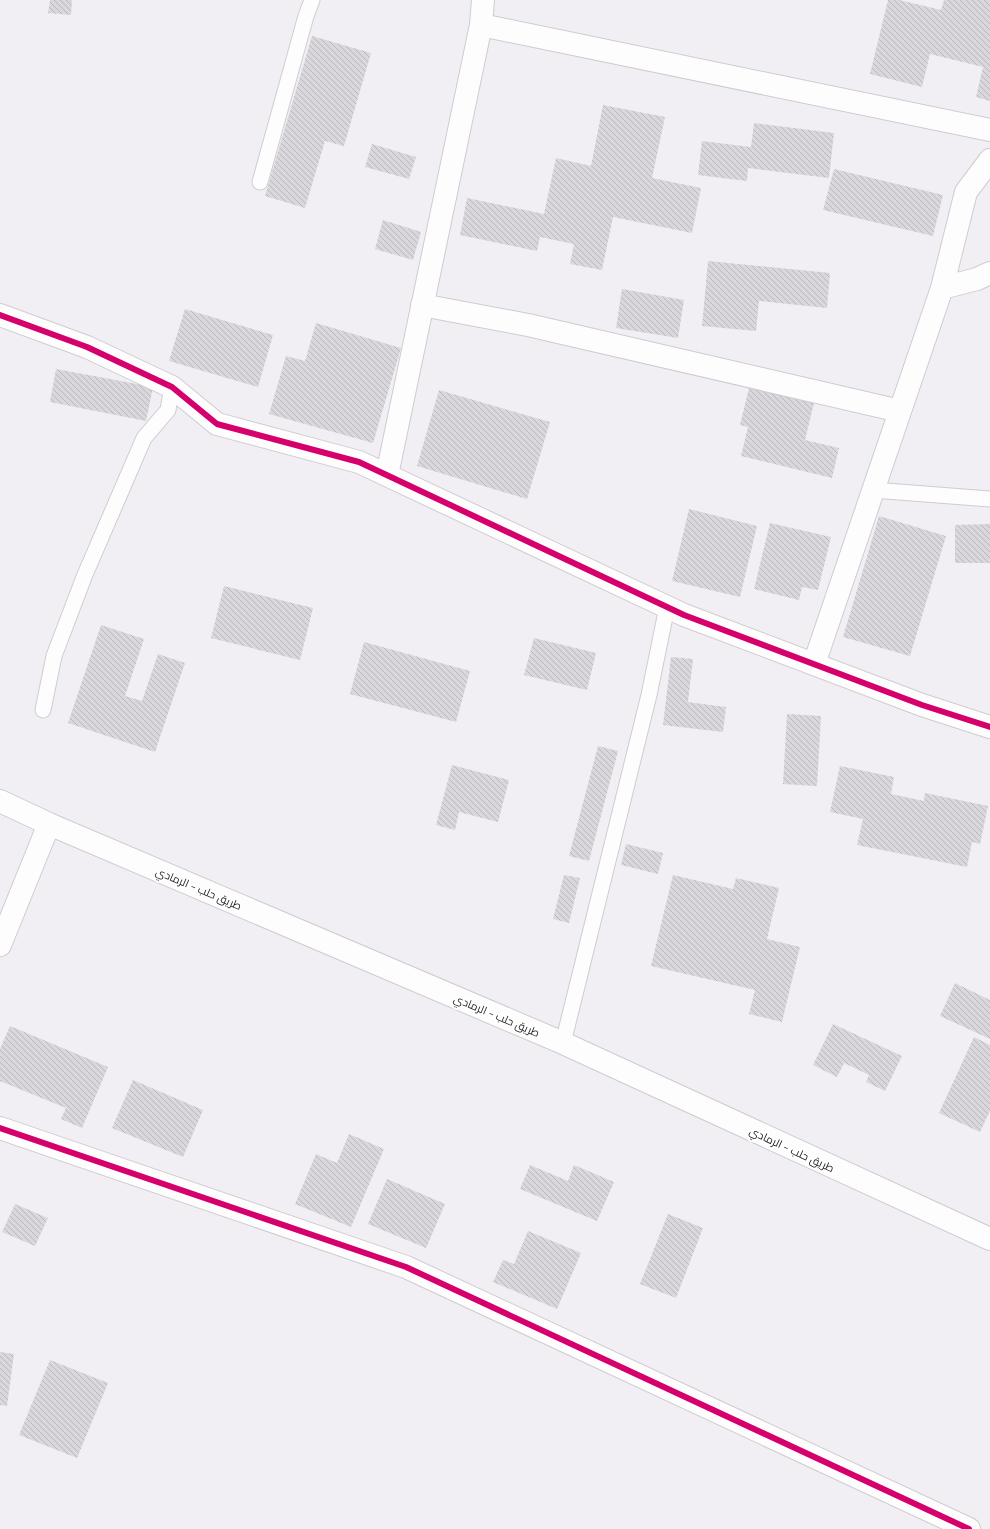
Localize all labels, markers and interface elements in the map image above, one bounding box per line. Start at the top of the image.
street label: طريق حلب - الرمادي [153,863,244,915]
street label: طريق حلب - الرمادي [451,990,542,1042]
street label: طريق حلب - الرمادي [746,1123,837,1177]

